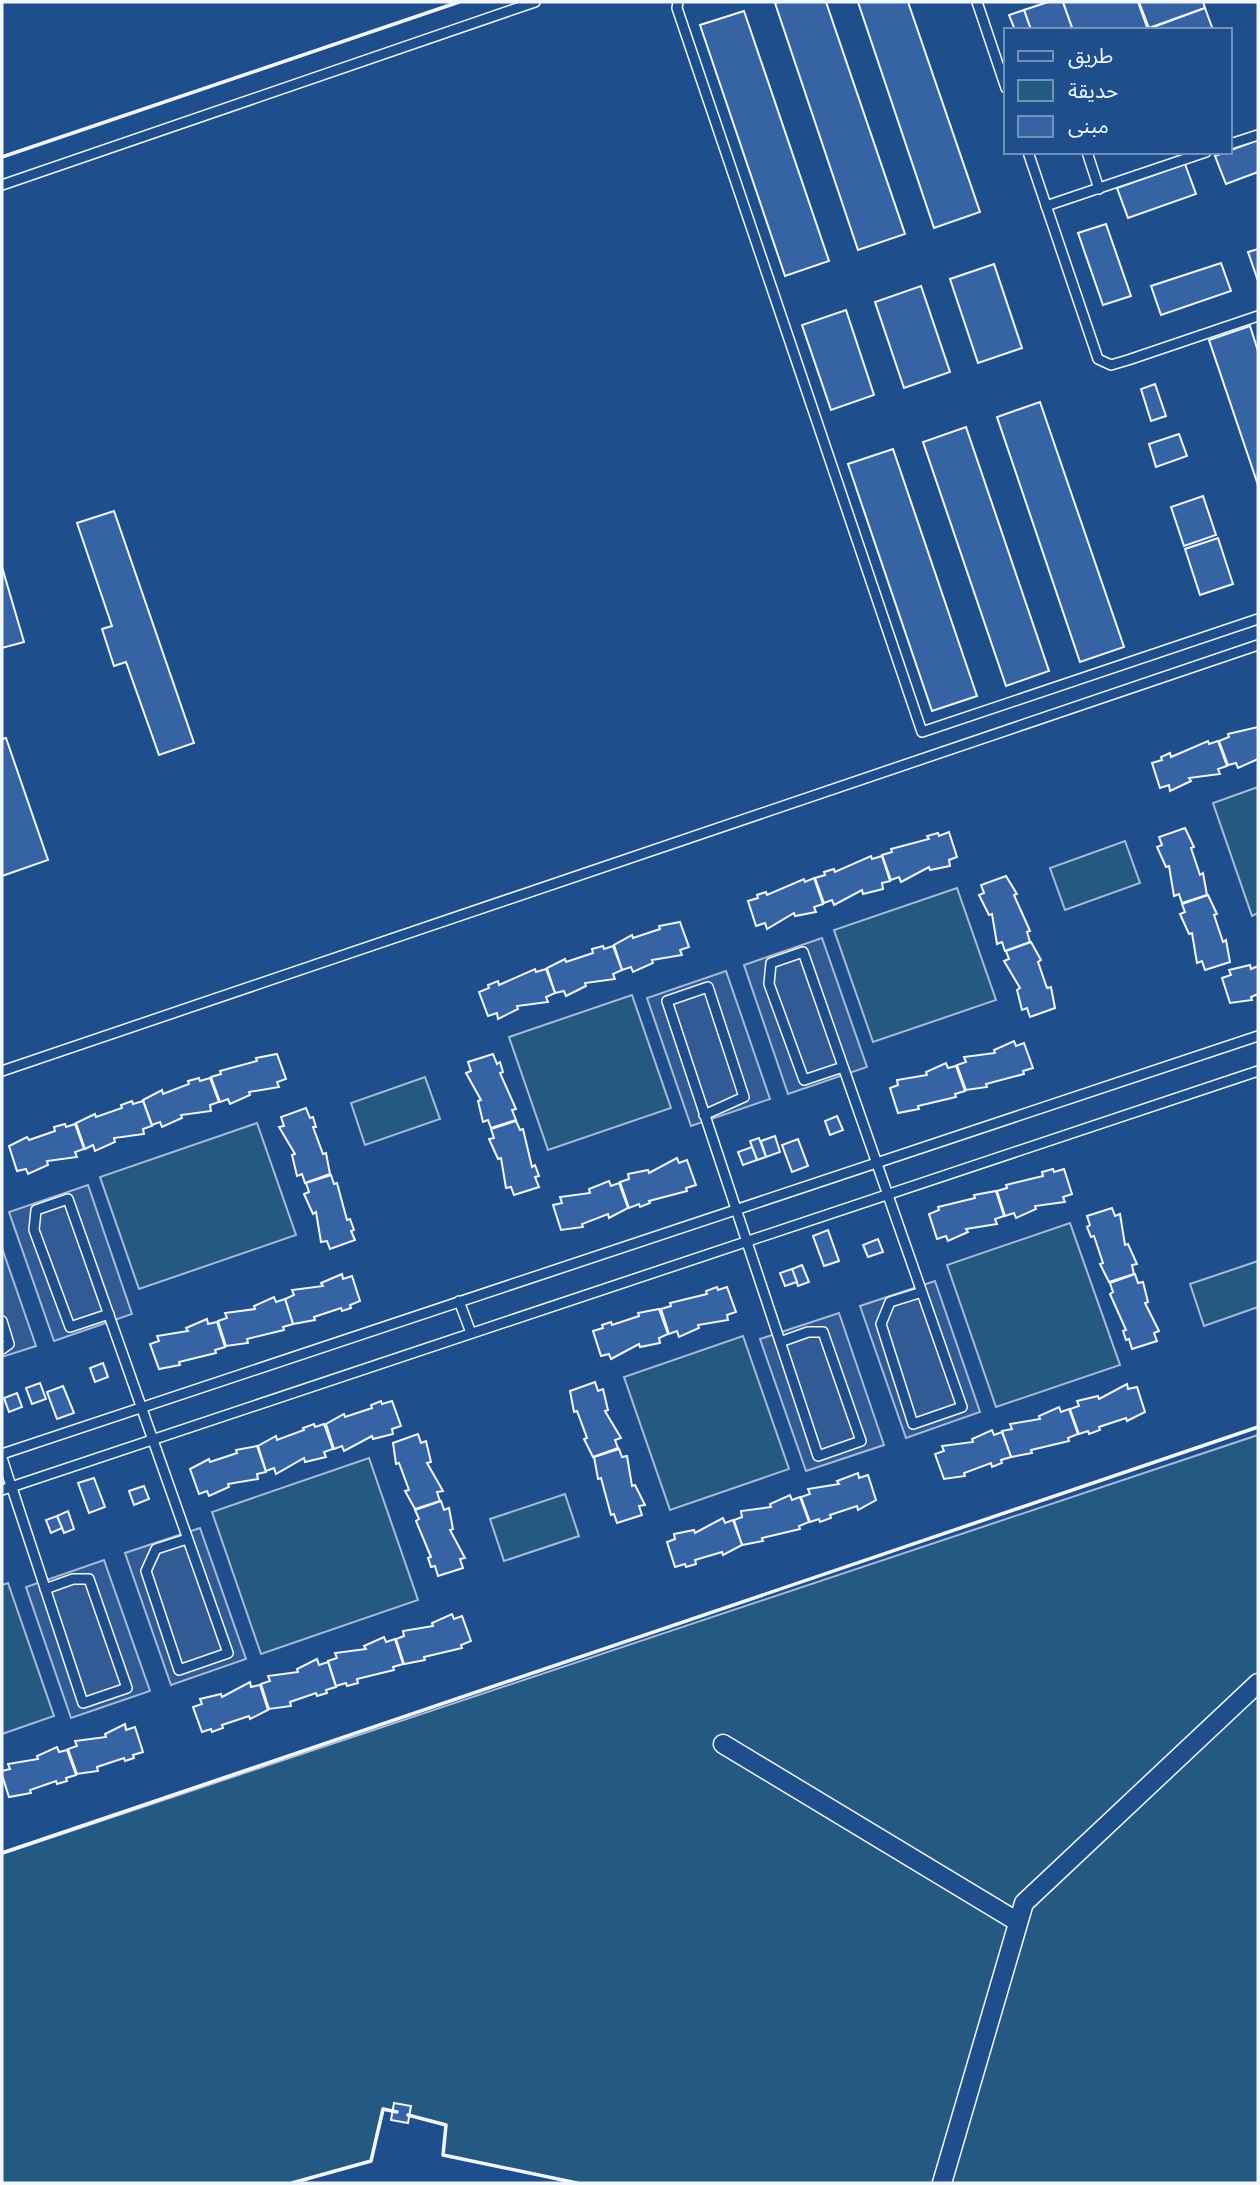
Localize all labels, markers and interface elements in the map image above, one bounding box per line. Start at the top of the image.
legend [1004,28,1232,154]
text: طريق [1068,43,1113,69]
text: حديقة [1068,78,1118,103]
text: مبنى [1068,113,1109,138]

